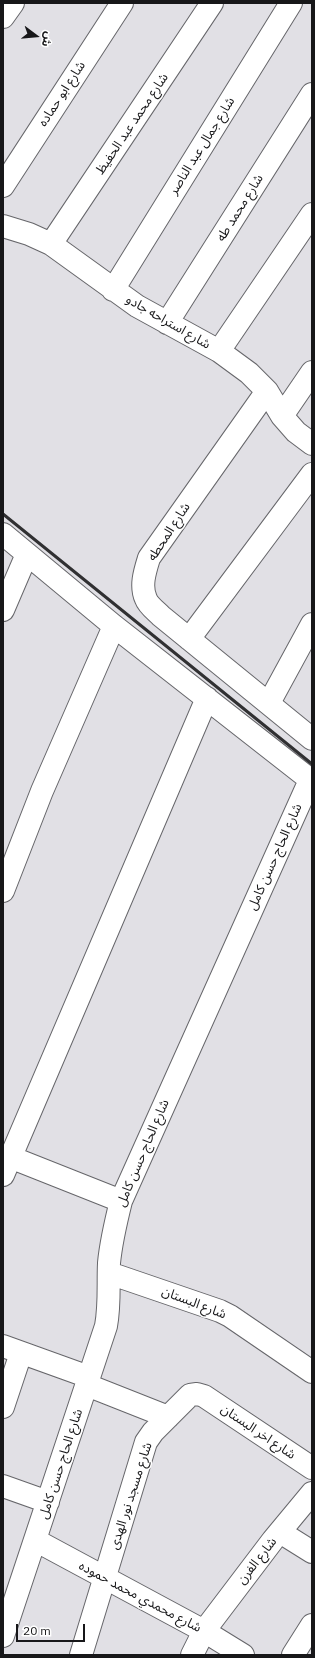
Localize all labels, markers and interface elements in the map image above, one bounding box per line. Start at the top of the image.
north arrow [16,16,56,56]
text: ش [39,30,56,48]
street label: شارع ابو حماده [35,58,89,130]
street label: شارع محمد عبد الحفيظ [92,70,172,178]
street label: شارع جمال عبد الناصر [166,94,238,198]
street label: شارع محمد طه [213,172,267,244]
street label: شارع استراحه جادو [123,292,213,352]
street label: شارع المحطه [144,500,194,564]
street label: شارع الحاج حسن كامل [244,801,306,913]
street label: شارع الحاج حسن كامل [113,1097,173,1209]
street label: شارع البستان [159,1284,229,1322]
street label: شارع اخر البستان [218,1401,298,1463]
street label: شارع الحاج حسن كامل [36,1407,86,1521]
street label: شارع مسجد نور الهدى [106,1440,156,1552]
street label: شارع الفرن [234,1534,280,1588]
street label: شارع محمدي محمد حموده [76,1558,204,1636]
scale bar [18,1616,87,1642]
text: 20 m [23,1623,51,1638]

